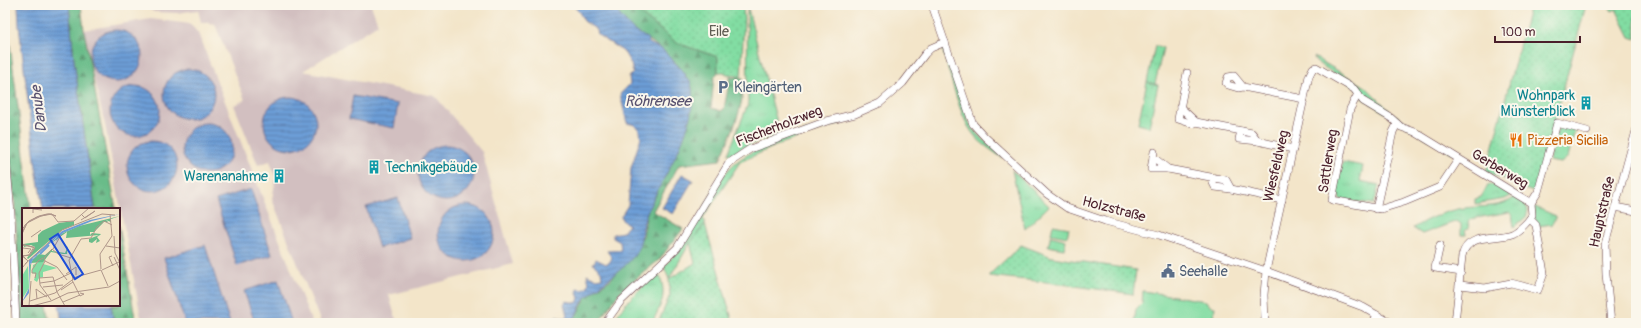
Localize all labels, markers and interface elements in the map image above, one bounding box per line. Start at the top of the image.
scale bar [1495,18,1580,44]
park label: Eile [709,23,729,40]
text: 100 m [1501,25,1536,40]
parking icon: Kleingärten [715,79,731,95]
place label: Kleingärten [734,79,802,96]
water label: Danube [27,83,51,133]
place label: Wohnpark Münsterblick [1501,87,1575,120]
water label: Röhrensee [625,92,692,111]
building icon: Wohnpark Münsterblick [1578,95,1594,111]
street label: Fischerholzweg [734,102,824,150]
street label: Sattlerweg [1315,128,1341,194]
street label: Wiesfeldweg [1260,129,1292,203]
restaurant icon: Pizzeria Sicilia [1508,132,1524,148]
place label: Pizzeria Sicilia [1527,132,1608,149]
street label: Gerberweg [1468,145,1532,193]
building icon: Technikgebäude [366,159,382,175]
place label: Technikgebäude [385,159,477,176]
place label: Warenanahme [184,168,268,185]
building icon: Warenanahme [271,168,287,184]
street label: Hauptstraße [1586,175,1618,249]
street label: Holzstraße [1080,192,1148,226]
inset map [22,208,120,306]
public building icon: Seehalle [1160,263,1176,279]
place label: Seehalle [1179,263,1228,280]

